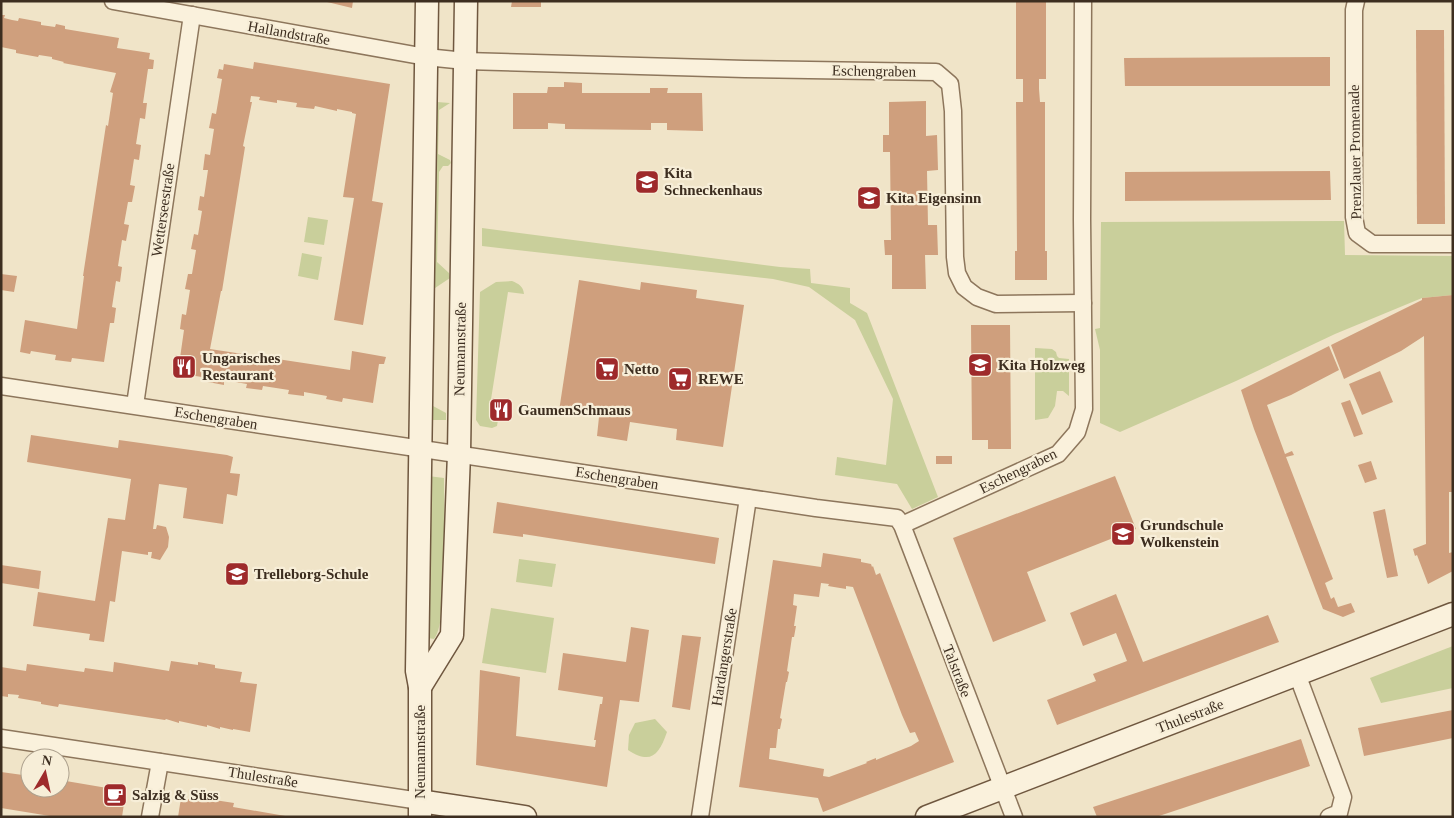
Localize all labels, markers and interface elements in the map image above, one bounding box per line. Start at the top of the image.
street label: Hallandstraße [247,18,332,48]
street label: Eschengraben [832,62,917,80]
street label: Prenzlauer Promenade [1346,84,1364,220]
street label: Wetterseestraße [148,162,178,258]
place label: Kita Schneckenhaus [664,165,763,198]
school or university icon: Kita Schneckenhaus [634,169,660,195]
school or university icon: Kita Eigensinn [856,185,882,211]
place label: Kita Eigensinn [886,190,982,206]
street label: Neumannstraße [451,301,469,396]
place label: Ungarisches Restaurant [202,350,280,383]
school or university icon: Kita Holzweg [967,352,993,378]
restaurant icon: Ungarisches Restaurant [171,354,197,380]
supermarket icon: Netto [594,356,620,382]
place label: Kita Holzweg [998,357,1086,373]
place label: Netto [624,361,659,377]
supermarket icon: REWE [667,366,693,392]
place label: REWE [698,371,744,387]
restaurant icon: GaumenSchmaus [488,397,514,423]
place label: GaumenSchmaus [518,402,631,418]
street label: Eschengraben [173,404,259,433]
street label: Eschengraben [977,445,1060,497]
street label: Eschengraben [574,464,660,493]
place label: Grundschule Wolkenstein [1140,517,1224,550]
school or university icon: Grundschule Wolkenstein [1110,521,1136,547]
school or university icon: Trelleborg-Schule [224,561,250,587]
place label: Trelleborg-Schule [254,566,369,582]
street label: Hardangerstraße [708,606,740,707]
street label: Talstraße [940,643,974,700]
street label: Thulestraße [1154,696,1226,736]
street label: Neumannstraße [412,705,428,799]
north arrow [20,748,70,798]
text: N [41,752,53,769]
street label: Thulestraße [227,764,300,790]
cafe icon: Salzig & Süss [102,782,128,808]
place label: Salzig & Süss [132,787,219,803]

